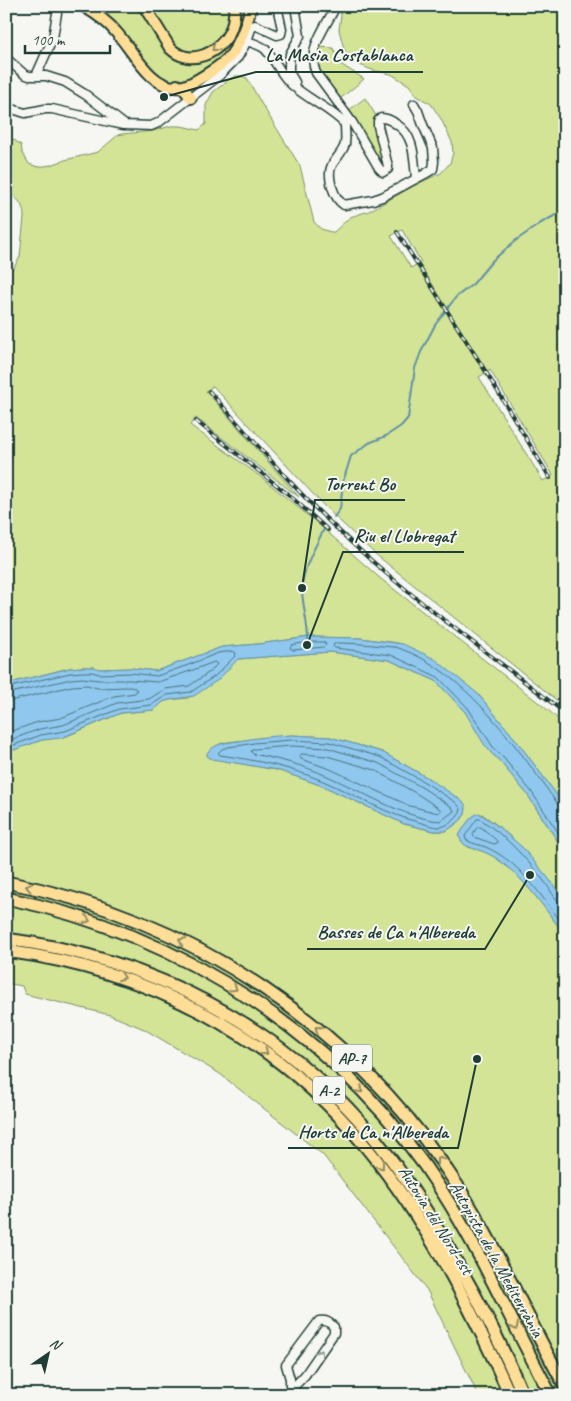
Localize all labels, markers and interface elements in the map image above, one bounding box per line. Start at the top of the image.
scale bar [25,22,110,54]
text: 100 m [32,31,66,50]
callout: La Masia Costablanca [256,38,423,72]
one-way arrow [211,43,220,52]
text: La Masia Costablanca [265,43,414,67]
callout: Torrent Bo [315,466,405,500]
text: Torrent Bo [325,472,396,496]
callout: Riu el Llobregat [343,518,464,552]
text: Riu el Llobregat [353,524,457,548]
one-way arrow [24,882,33,893]
one-way arrow [82,914,91,924]
callout: Basses de Ca n'Albereda [307,915,485,949]
text: Basses de Ca n'Albereda [317,920,477,944]
one-way arrow [178,937,187,947]
one-way arrow [117,972,126,982]
one-way arrow [229,982,238,992]
one-way arrow [314,1025,323,1034]
road number: AP-7 [332,1044,372,1072]
one-way arrow [259,1047,268,1055]
road number: A-2 [313,1076,345,1104]
one-way arrow [354,1084,363,1093]
callout: Horts de Ca n'Albereda [288,1114,458,1148]
text: Horts de Ca n'Albereda [298,1120,450,1144]
one-way arrow [437,1156,446,1166]
one-way arrow [375,1160,384,1170]
street label: Autovia del Nord-est [394,1162,479,1280]
street label: Autopista de la Mediterrània [445,1177,550,1342]
one-way arrow [509,1322,520,1331]
north arrow [22,1328,72,1378]
text: N [47,1334,65,1354]
one-way arrow [314,1349,324,1358]

